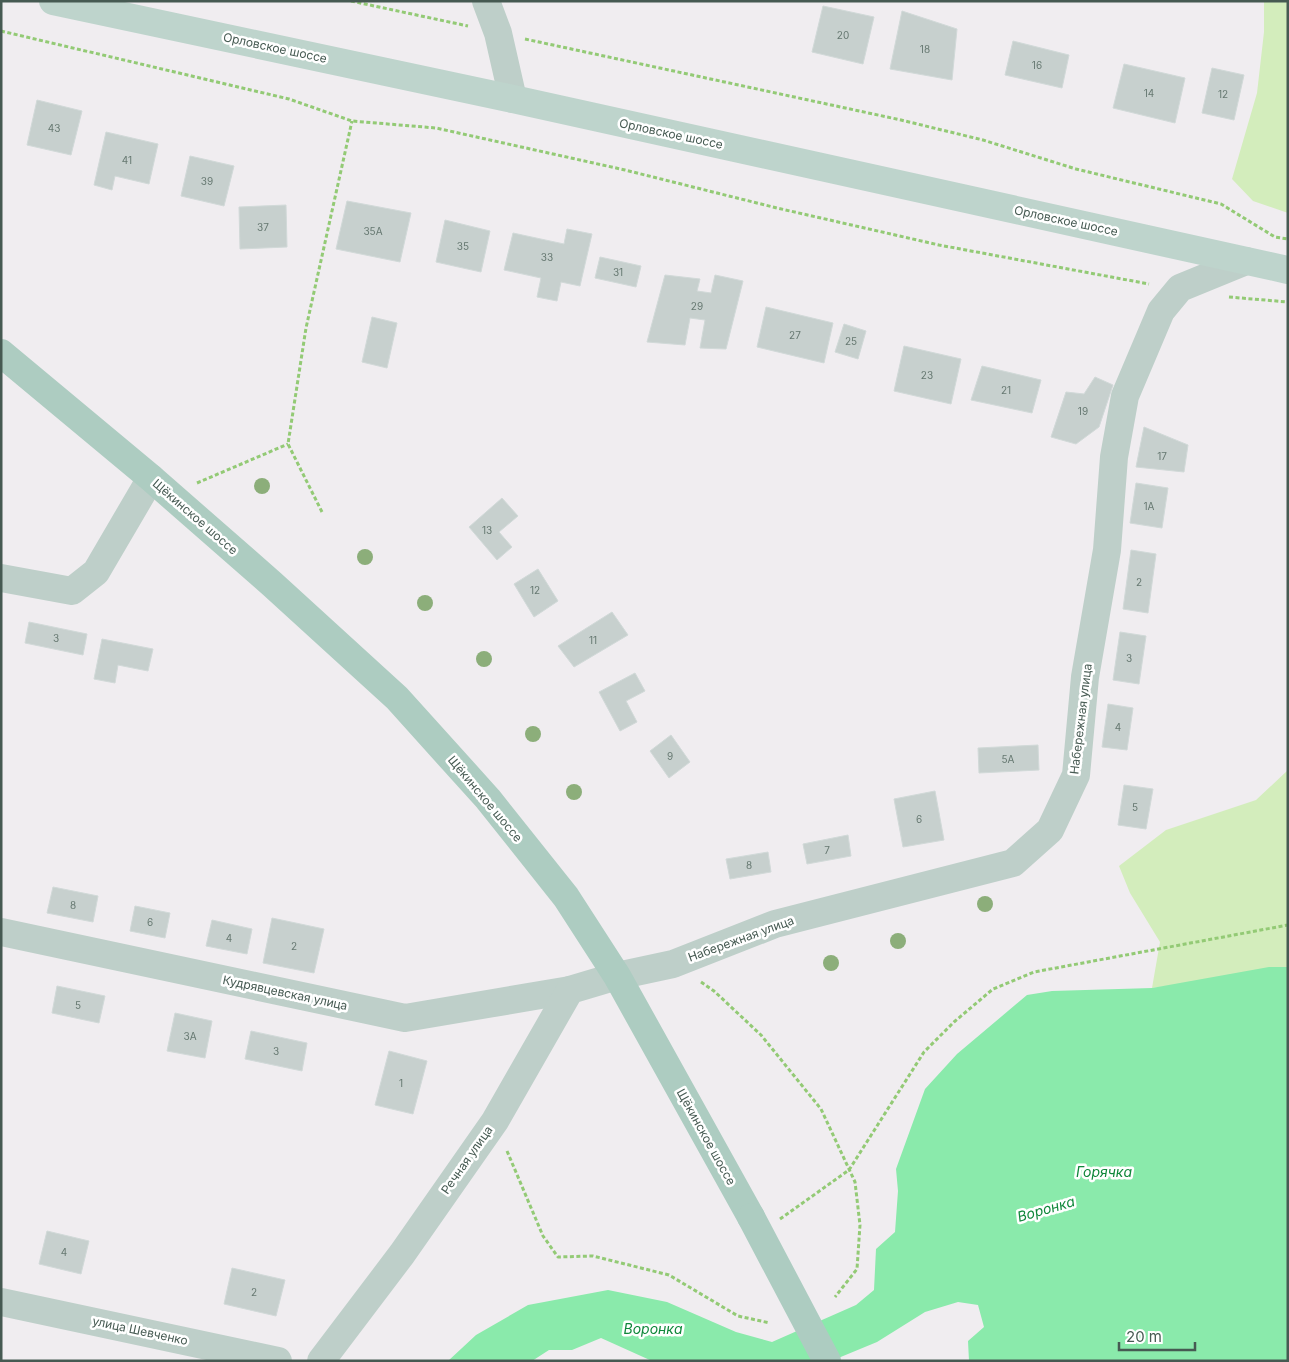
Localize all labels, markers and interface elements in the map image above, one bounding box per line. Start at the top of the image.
street label: Орловское шоссе [222,29,328,66]
house number: 20 [837,29,849,41]
house number: 18 [920,43,930,55]
house number: 16 [1032,59,1042,71]
house number: 14 [1144,87,1154,99]
house number: 12 [1218,88,1228,100]
street label: Орловское шоссе [618,115,724,152]
house number: 43 [48,122,60,134]
house number: 41 [122,154,132,166]
house number: 39 [201,175,213,187]
street label: Орловское шоссе [1013,202,1119,239]
house number: 37 [257,221,269,233]
house number: 35А [363,225,383,237]
house number: 35 [457,240,469,252]
house number: 33 [541,251,553,263]
house number: 31 [613,266,623,278]
house number: 29 [691,300,703,312]
house number: 27 [789,329,801,341]
house number: 25 [845,335,857,347]
house number: 23 [921,369,933,381]
house number: 21 [1001,384,1011,396]
house number: 19 [1078,405,1088,417]
house number: 17 [1157,450,1167,462]
street label: Щёкинское шоссе [150,476,241,558]
house number: 1А [1144,500,1155,512]
house number: 13 [482,524,492,536]
house number: 2 [1136,576,1142,588]
house number: 12 [530,584,540,596]
house number: 3 [53,632,59,644]
house number: 11 [589,634,597,646]
house number: 3 [1126,652,1132,664]
street label: Набережная улица [1066,663,1095,775]
house number: 4 [1115,721,1121,733]
house number: 9 [667,750,673,762]
street label: Щёкинское шоссе [445,753,526,845]
house number: 5А [1002,753,1015,765]
house number: 5 [1132,801,1138,813]
house number: 6 [916,813,922,825]
house number: 7 [824,844,830,856]
house number: 8 [746,859,752,871]
house number: 8 [70,899,76,911]
street label: Набережная улица [686,912,796,965]
house number: 6 [147,916,153,928]
house number: 4 [226,932,232,944]
house number: 2 [291,940,297,952]
street label: Кудрявцевская улица [221,972,349,1013]
house number: 5 [75,999,81,1011]
house number: 3А [183,1030,197,1042]
house number: 3 [273,1045,279,1057]
house number: 1 [399,1077,403,1089]
street label: Щёкинское шоссе [674,1086,739,1188]
street label: Речная улица [438,1123,496,1197]
water label: Горячка [1076,1163,1132,1180]
water label: Воронка [1015,1192,1077,1225]
house number: 4 [61,1246,67,1258]
house number: 2 [251,1286,257,1298]
street label: улица Шевченко [91,1313,189,1348]
water label: Воронка [623,1320,683,1337]
scale bar [1119,1320,1195,1352]
text: 20 m [1126,1327,1162,1346]

